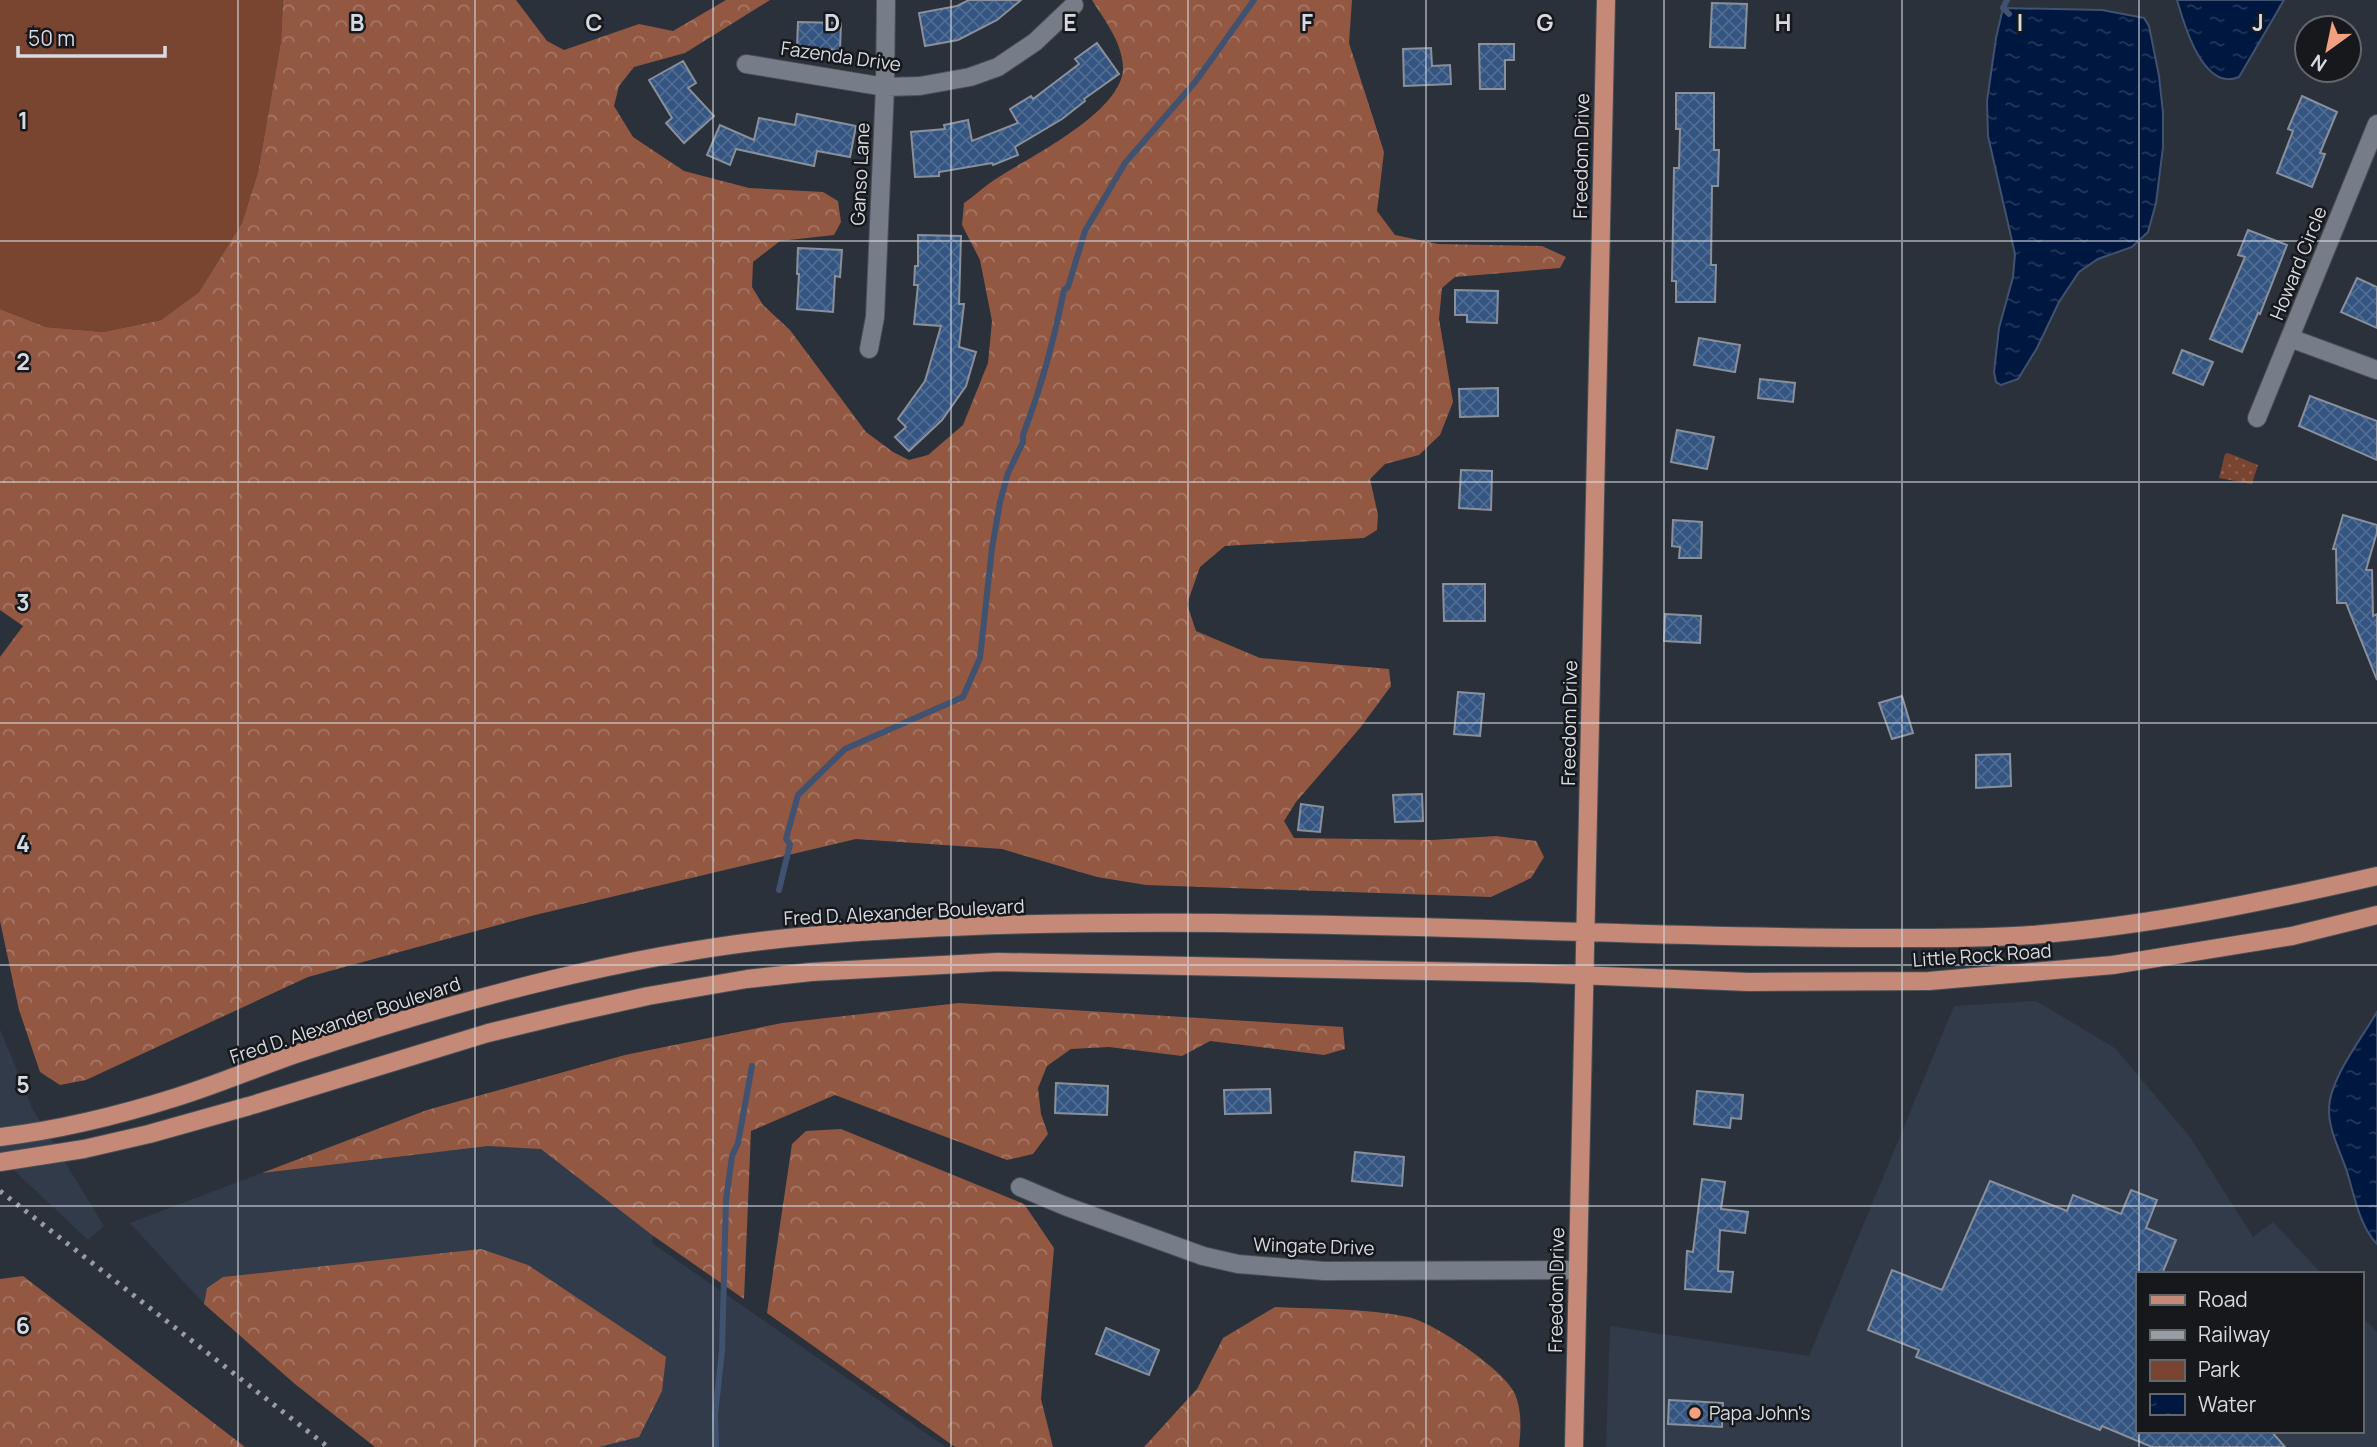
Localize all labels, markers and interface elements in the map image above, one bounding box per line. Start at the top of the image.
text: B [350,6,364,38]
text: C [586,6,603,38]
text: D [824,6,840,38]
text: E [1063,6,1077,38]
text: F [1301,6,1313,38]
text: G [1537,6,1554,38]
text: H [1775,6,1791,38]
text: I [2017,6,2023,38]
text: J [2252,6,2264,38]
scale bar [18,14,164,58]
north arrow [2293,14,2363,84]
text: 50 m [28,24,75,52]
street label: Fazenda Drive [779,35,903,77]
text: N [2306,49,2332,78]
street label: Freedom Drive [1567,93,1595,219]
text: 1 [18,104,28,136]
street label: Ganso Lane [844,122,876,226]
street label: Howard Circle [2263,202,2333,324]
text: 2 [16,345,30,377]
text: 3 [16,586,30,618]
street label: Freedom Drive [1555,660,1583,786]
text: 4 [16,827,30,859]
street label: Fred D. Alexander Boulevard [783,893,1025,931]
street label: Little Rock Road [1911,937,2053,973]
street label: Fred D. Alexander Boulevard [226,970,464,1070]
text: 5 [16,1068,30,1100]
street label: Freedom Drive [1542,1227,1570,1353]
street label: Wingate Drive [1253,1231,1375,1261]
legend [2136,1272,2363,1433]
text: Road [2198,1285,2248,1313]
text: 6 [16,1309,30,1341]
text: Railway [2198,1320,2270,1348]
text: Park [2198,1355,2240,1383]
text: Water [2198,1390,2257,1418]
place label: Papa John's [1709,1400,1811,1426]
marker: Papa John's [1687,1405,1703,1421]

